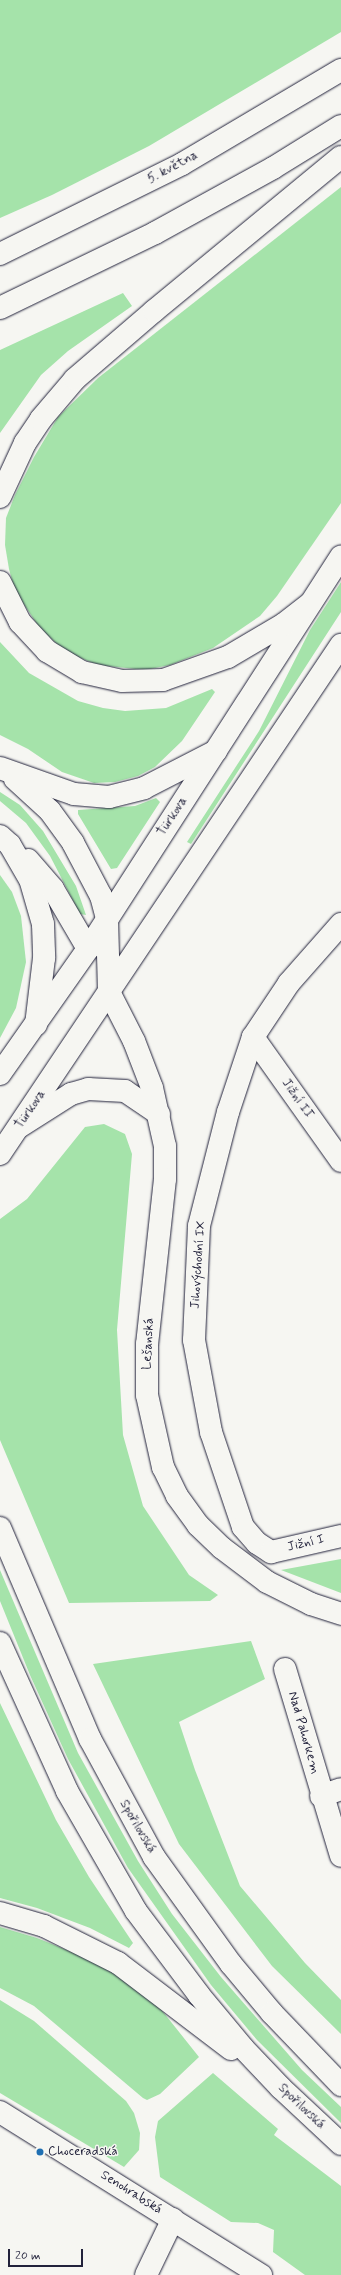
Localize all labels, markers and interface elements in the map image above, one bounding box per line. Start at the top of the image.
street label: 5. května [145,148,201,188]
street label: Türkova [155,795,191,839]
street label: Jižní II [278,1076,316,1122]
street label: Türkova [12,1088,50,1132]
street label: Jihovýchodní IX [188,1221,210,1309]
street label: Lešanská [140,1318,158,1370]
street label: Jižní I [286,1532,326,1556]
street label: Nad Pahorkem [284,1690,322,1776]
street label: Spořilovská [115,1797,159,1857]
street label: Spořilovská [274,2081,328,2133]
place label: Choceradská [48,2144,118,2160]
marker: Choceradská [35,2147,45,2157]
street label: Senohrabská [97,2168,165,2218]
scale bar [10,2241,85,2267]
text: 20 m [15,2248,41,2264]

